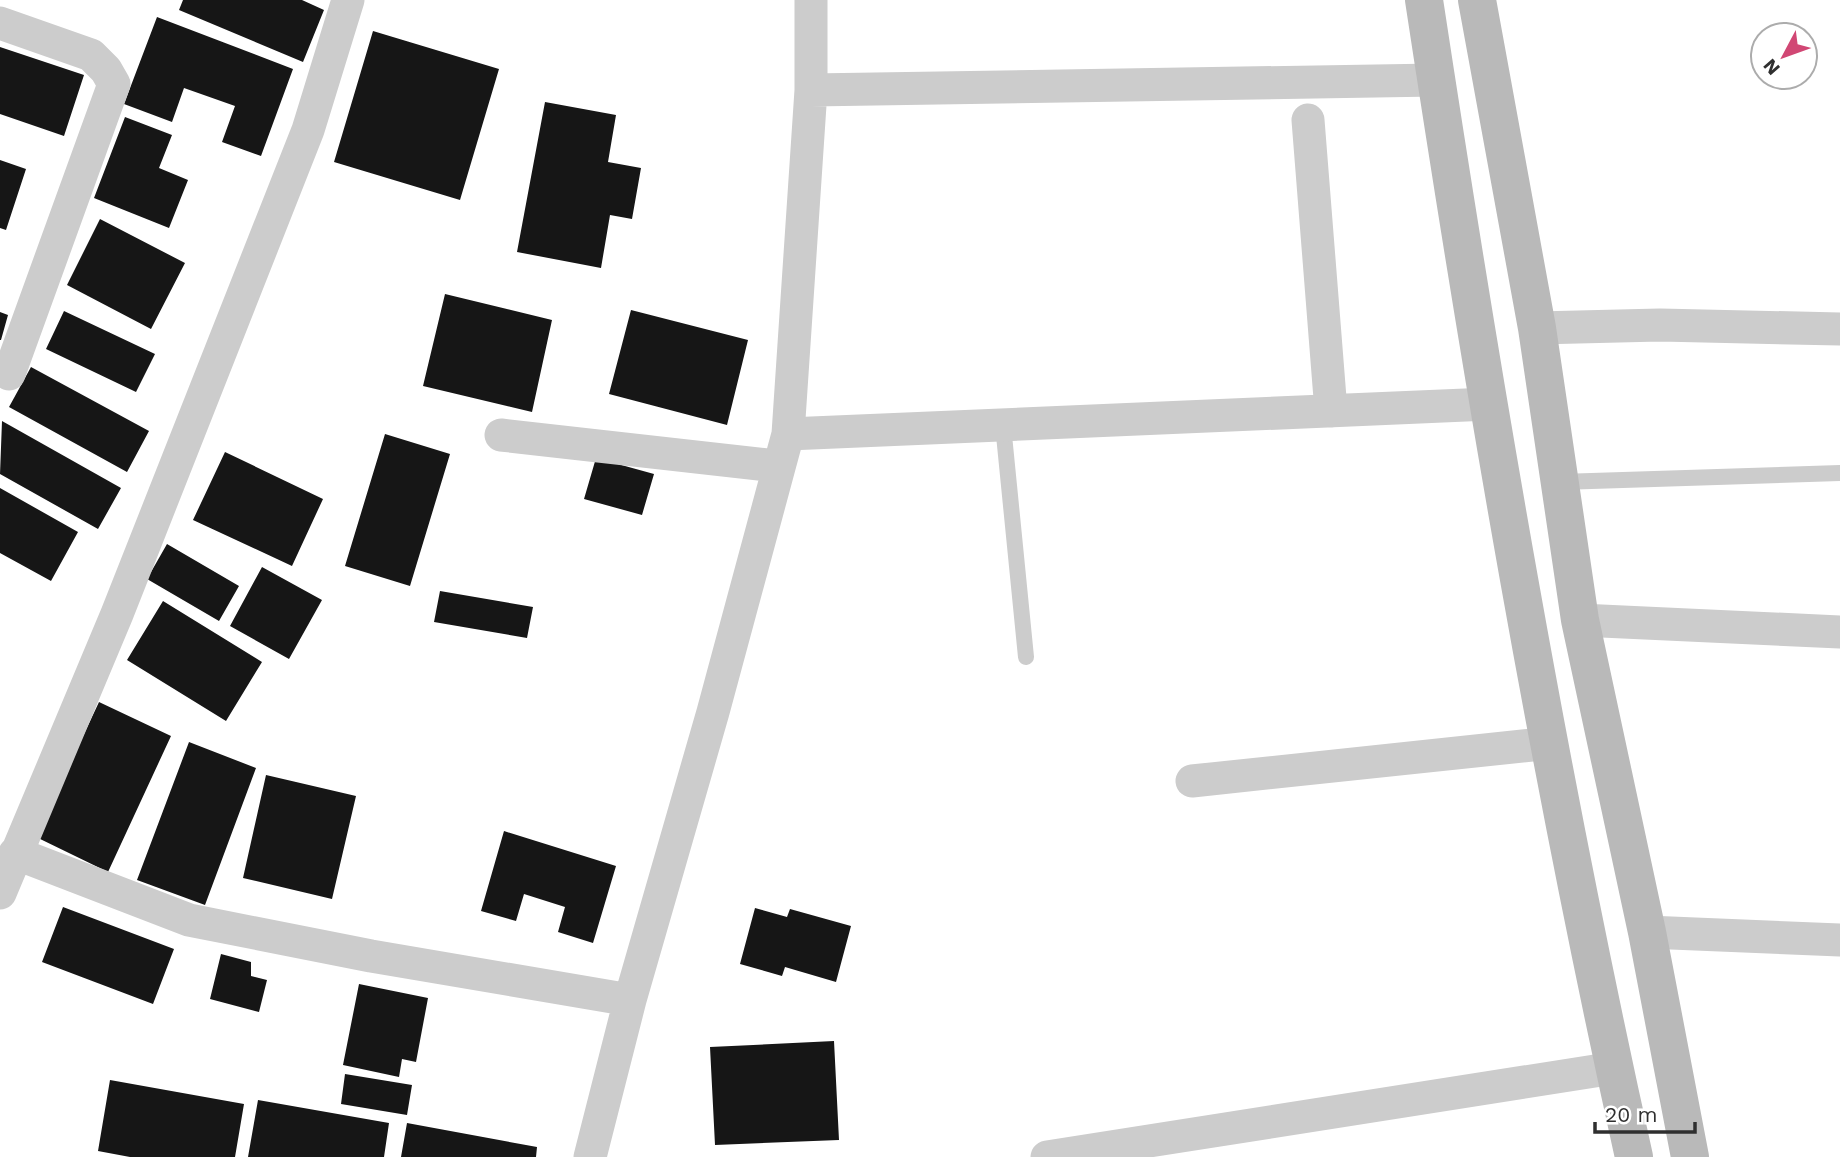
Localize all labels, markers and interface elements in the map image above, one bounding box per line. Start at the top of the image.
north arrow [1749,21,1819,91]
text: N [1758,54,1785,80]
scale bar [1595,1090,1695,1134]
text: 20 m [1605,1102,1657,1127]

